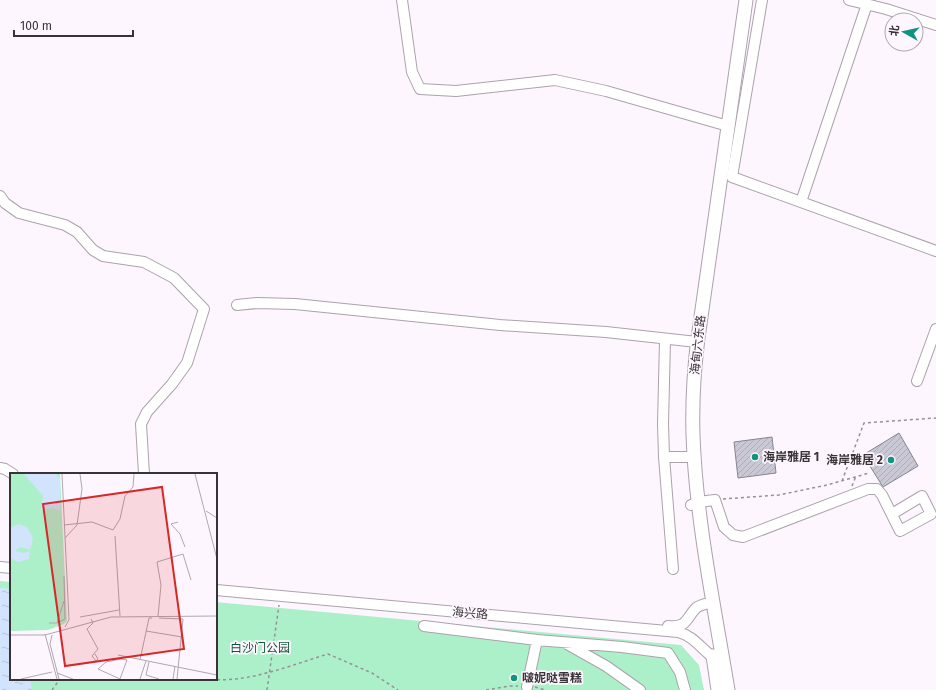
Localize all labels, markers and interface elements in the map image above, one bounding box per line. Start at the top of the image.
scale bar [14,12,133,38]
north arrow [884,12,924,52]
text: 100 m [20,19,52,33]
text: 北 [887,24,902,37]
street label: 海甸六东路 [688,314,708,376]
place label: 海岸雅居 1 [763,450,819,464]
marker: 海岸雅居 1 [750,452,760,462]
place label: 海岸雅居 2 [826,453,883,467]
marker: 海岸雅居 2 [886,455,896,465]
inset map [10,473,217,680]
street label: 海兴路 [451,604,489,622]
park label: 白沙门公园 [230,641,290,655]
place label: 啵妮哒雪糕 [522,671,582,685]
marker: 啵妮哒雪糕 [509,673,519,683]

